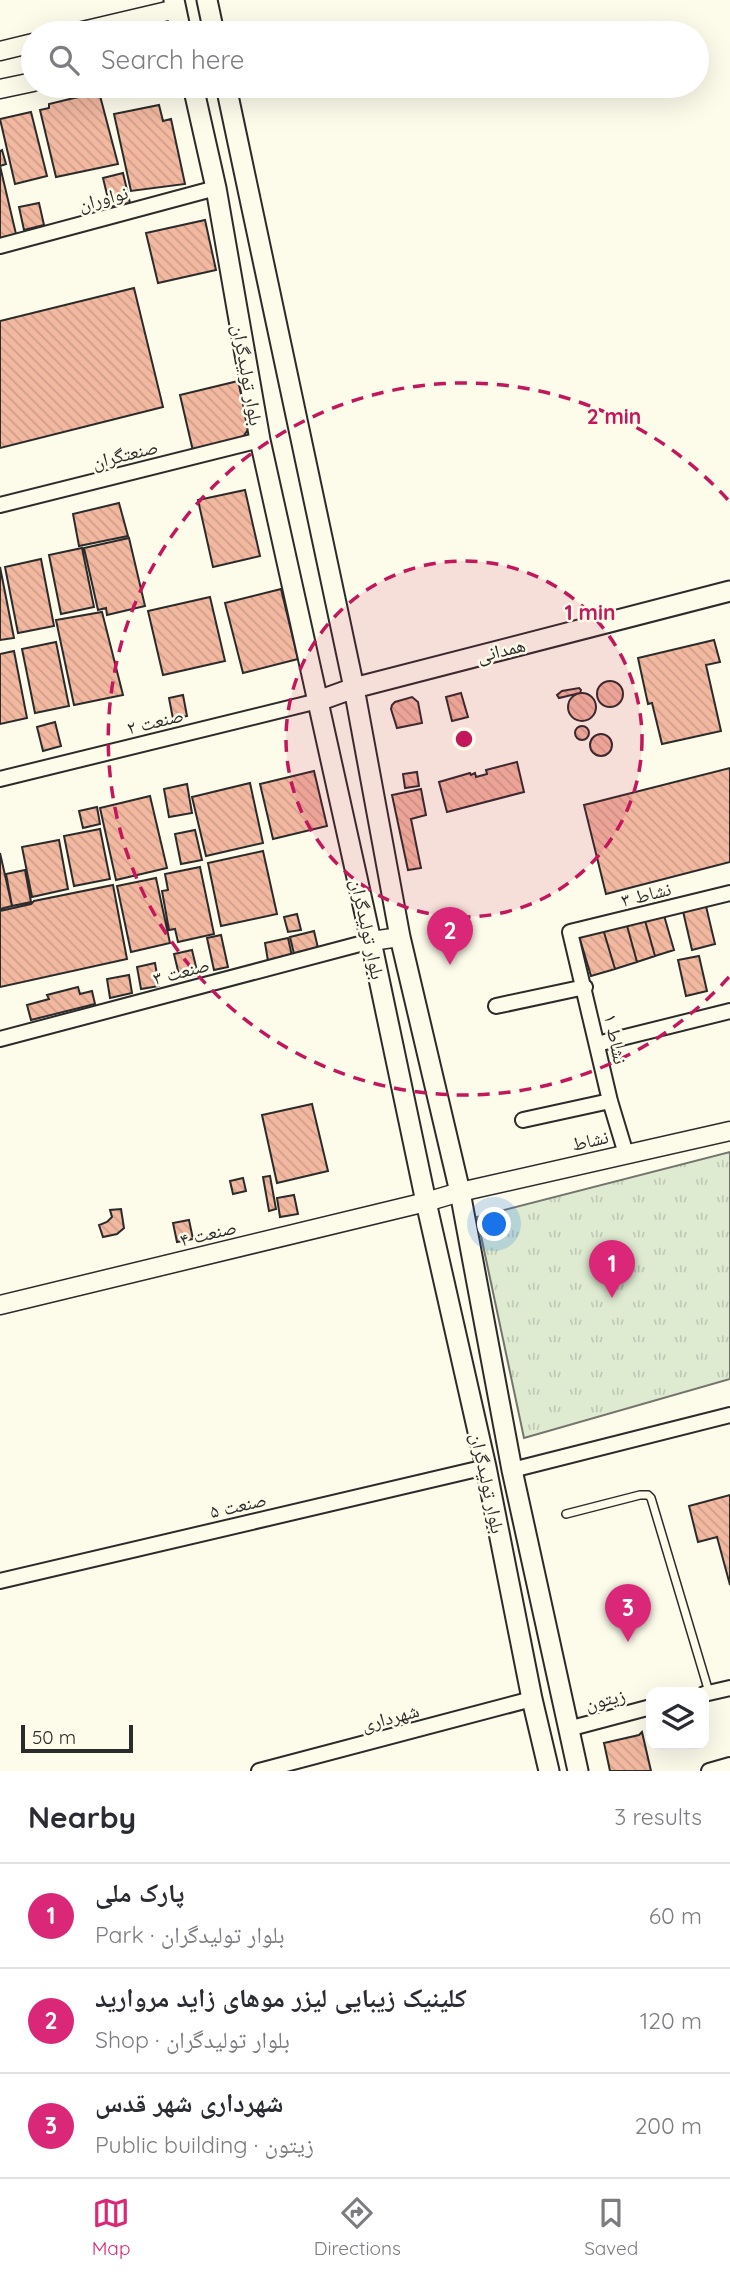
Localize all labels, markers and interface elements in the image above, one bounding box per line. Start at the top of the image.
search box [21,21,709,98]
icon: search [45,41,83,79]
text: Search here [101,43,245,76]
street label: نواوران [75,180,131,216]
street label: بلوار تولیدگران [227,323,269,427]
text: 2 min [587,403,641,429]
street label: صنعتگران [89,434,161,474]
text: 1 min [565,599,615,625]
street label: همدانی [474,632,528,668]
street label: صنعت ۲ [124,702,186,740]
centre of rings [452,727,476,751]
street label: بلوار تولیدگران [346,876,390,982]
street label: نشاط ۳ [618,876,674,912]
pin: 2 [427,907,473,965]
street label: صنعت ۳ [150,952,212,990]
street label: نشاط ۱ [599,1012,633,1066]
street label: نشاط [569,1124,611,1156]
your location [477,1207,511,1241]
street label: صنعت ۴ [177,1214,239,1252]
pin: 1 [589,1240,635,1298]
street label: بلوار تولیدگران [466,1430,510,1536]
street label: صنعت ۵ [207,1487,269,1523]
pin: 3 [605,1584,651,1642]
street label: زیتون [582,1682,628,1716]
map controls [646,1687,709,1750]
button: layers [646,1687,709,1750]
street label: شهرداری [358,1698,422,1736]
scale bar [21,1722,133,1754]
text: 50 m [32,1725,76,1749]
text: Nearby [28,1798,136,1836]
text: 3 results [614,1802,702,1831]
text: پارک ملی [95,1876,184,1909]
text: 1 [47,1901,55,1930]
text: 60 m [649,1901,702,1930]
text: Park · بلوار تولیدگران [95,1920,285,1949]
text: کلینیک زیبایی لیزر موهای زاید مروارید [95,1981,467,2014]
text: 2 [44,2006,58,2035]
text: 120 m [640,2006,702,2035]
text: Shop · بلوار تولیدگران [95,2025,290,2054]
text: شهرداری شهر قدس [95,2086,283,2119]
text: 3 [45,2111,57,2140]
text: 200 m [635,2111,702,2140]
text: Public building · زیتون [95,2130,314,2159]
tab: Map [92,2194,130,2260]
tab: Directions [314,2194,401,2260]
tab: Saved [584,2194,638,2260]

